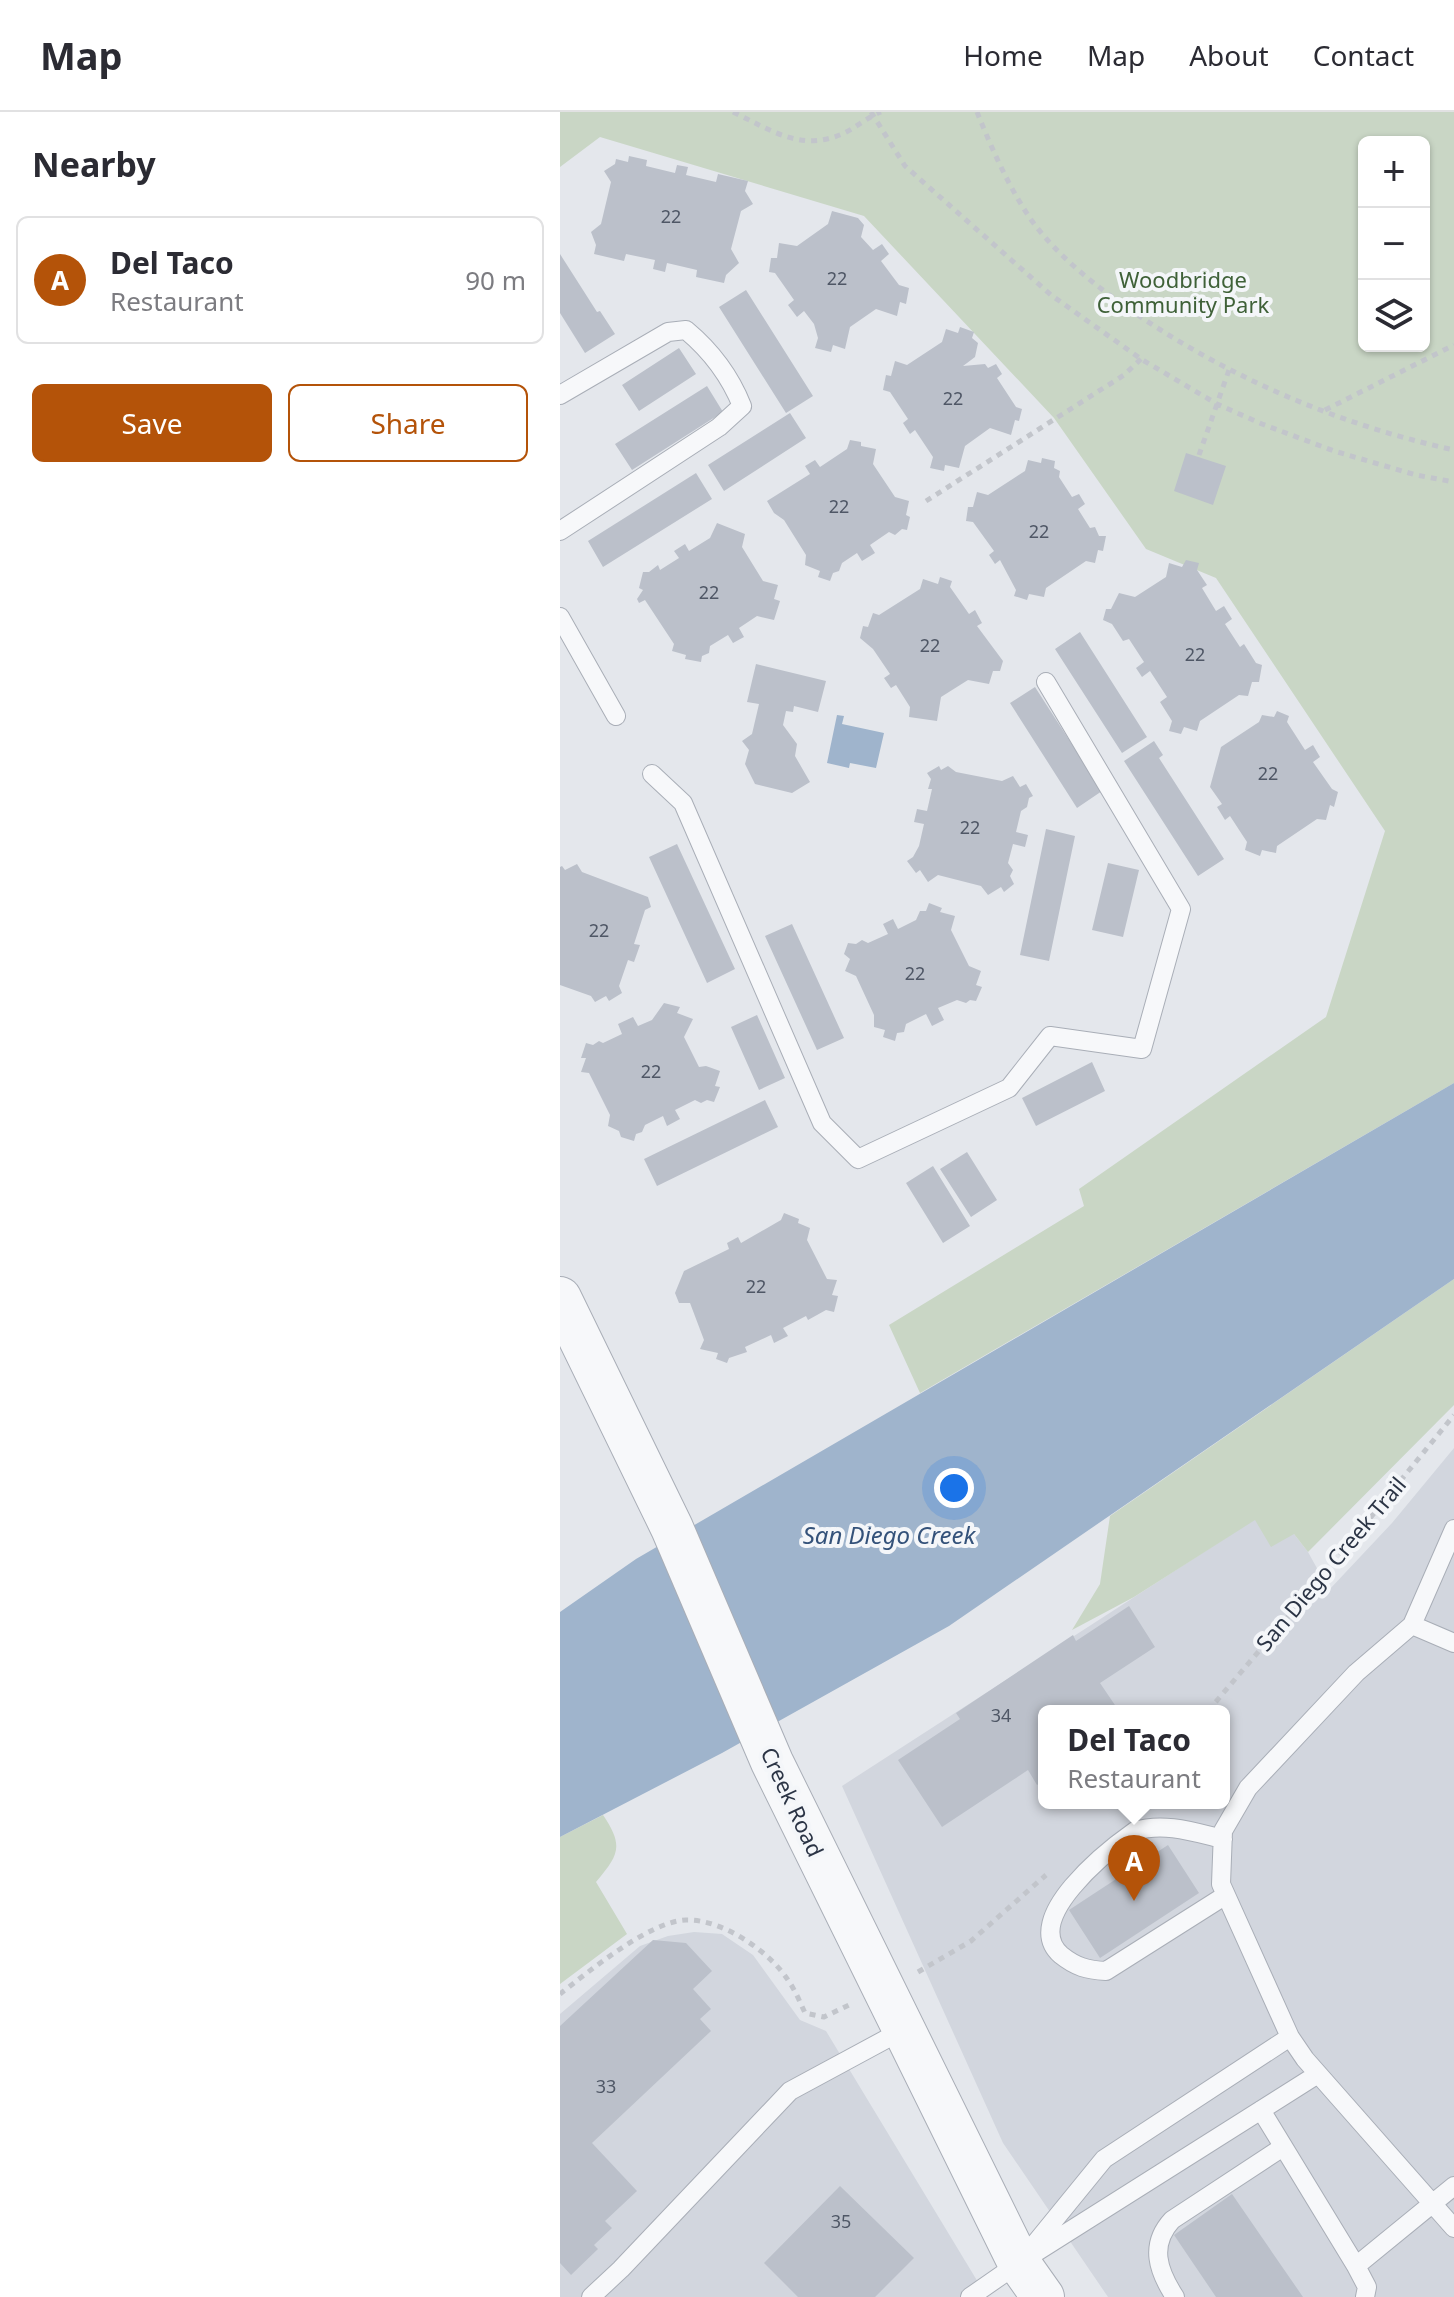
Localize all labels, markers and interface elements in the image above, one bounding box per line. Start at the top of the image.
text: Map [40,29,123,81]
text: Home [963,36,1043,74]
text: Map [1087,36,1145,74]
text: About [1189,36,1269,74]
text: Contact [1313,36,1414,74]
map controls [1358,136,1430,352]
button: + [1358,136,1430,208]
text: Nearby [32,141,156,187]
house number: 22 [661,204,681,228]
button: − [1358,208,1430,280]
text: Del Taco [110,242,234,283]
text: A [51,262,69,298]
text: 90 m [465,262,526,298]
park label: Woodbridge Community Park [1097,264,1270,319]
house number: 22 [827,266,847,290]
button: layers [1358,280,1430,352]
text: Restaurant [110,283,244,319]
button: Save [32,384,272,462]
button: Share [288,384,528,462]
house number: 22 [943,386,963,410]
house number: 22 [829,494,849,518]
house number: 22 [1029,519,1049,543]
house number: 22 [699,580,719,604]
house number: 22 [920,633,940,657]
house number: 22 [1185,642,1205,666]
house number: 22 [1258,761,1278,785]
house number: 22 [960,815,980,839]
house number: 22 [589,918,609,942]
house number: 22 [905,961,925,985]
house number: 22 [641,1059,661,1083]
house number: 22 [746,1274,766,1298]
your location [934,1468,974,1508]
street label: San Diego Creek Trail [1248,1470,1412,1657]
water label: San Diego Creek [803,1518,976,1551]
house number: 34 [991,1703,1011,1727]
popup [1038,1705,1230,1809]
text: Del Taco [1067,1719,1191,1760]
street label: Creek Road [754,1742,831,1861]
text: Restaurant [1067,1760,1201,1796]
pin: A [1108,1835,1160,1901]
house number: 33 [596,2074,616,2098]
house number: 35 [831,2209,851,2233]

